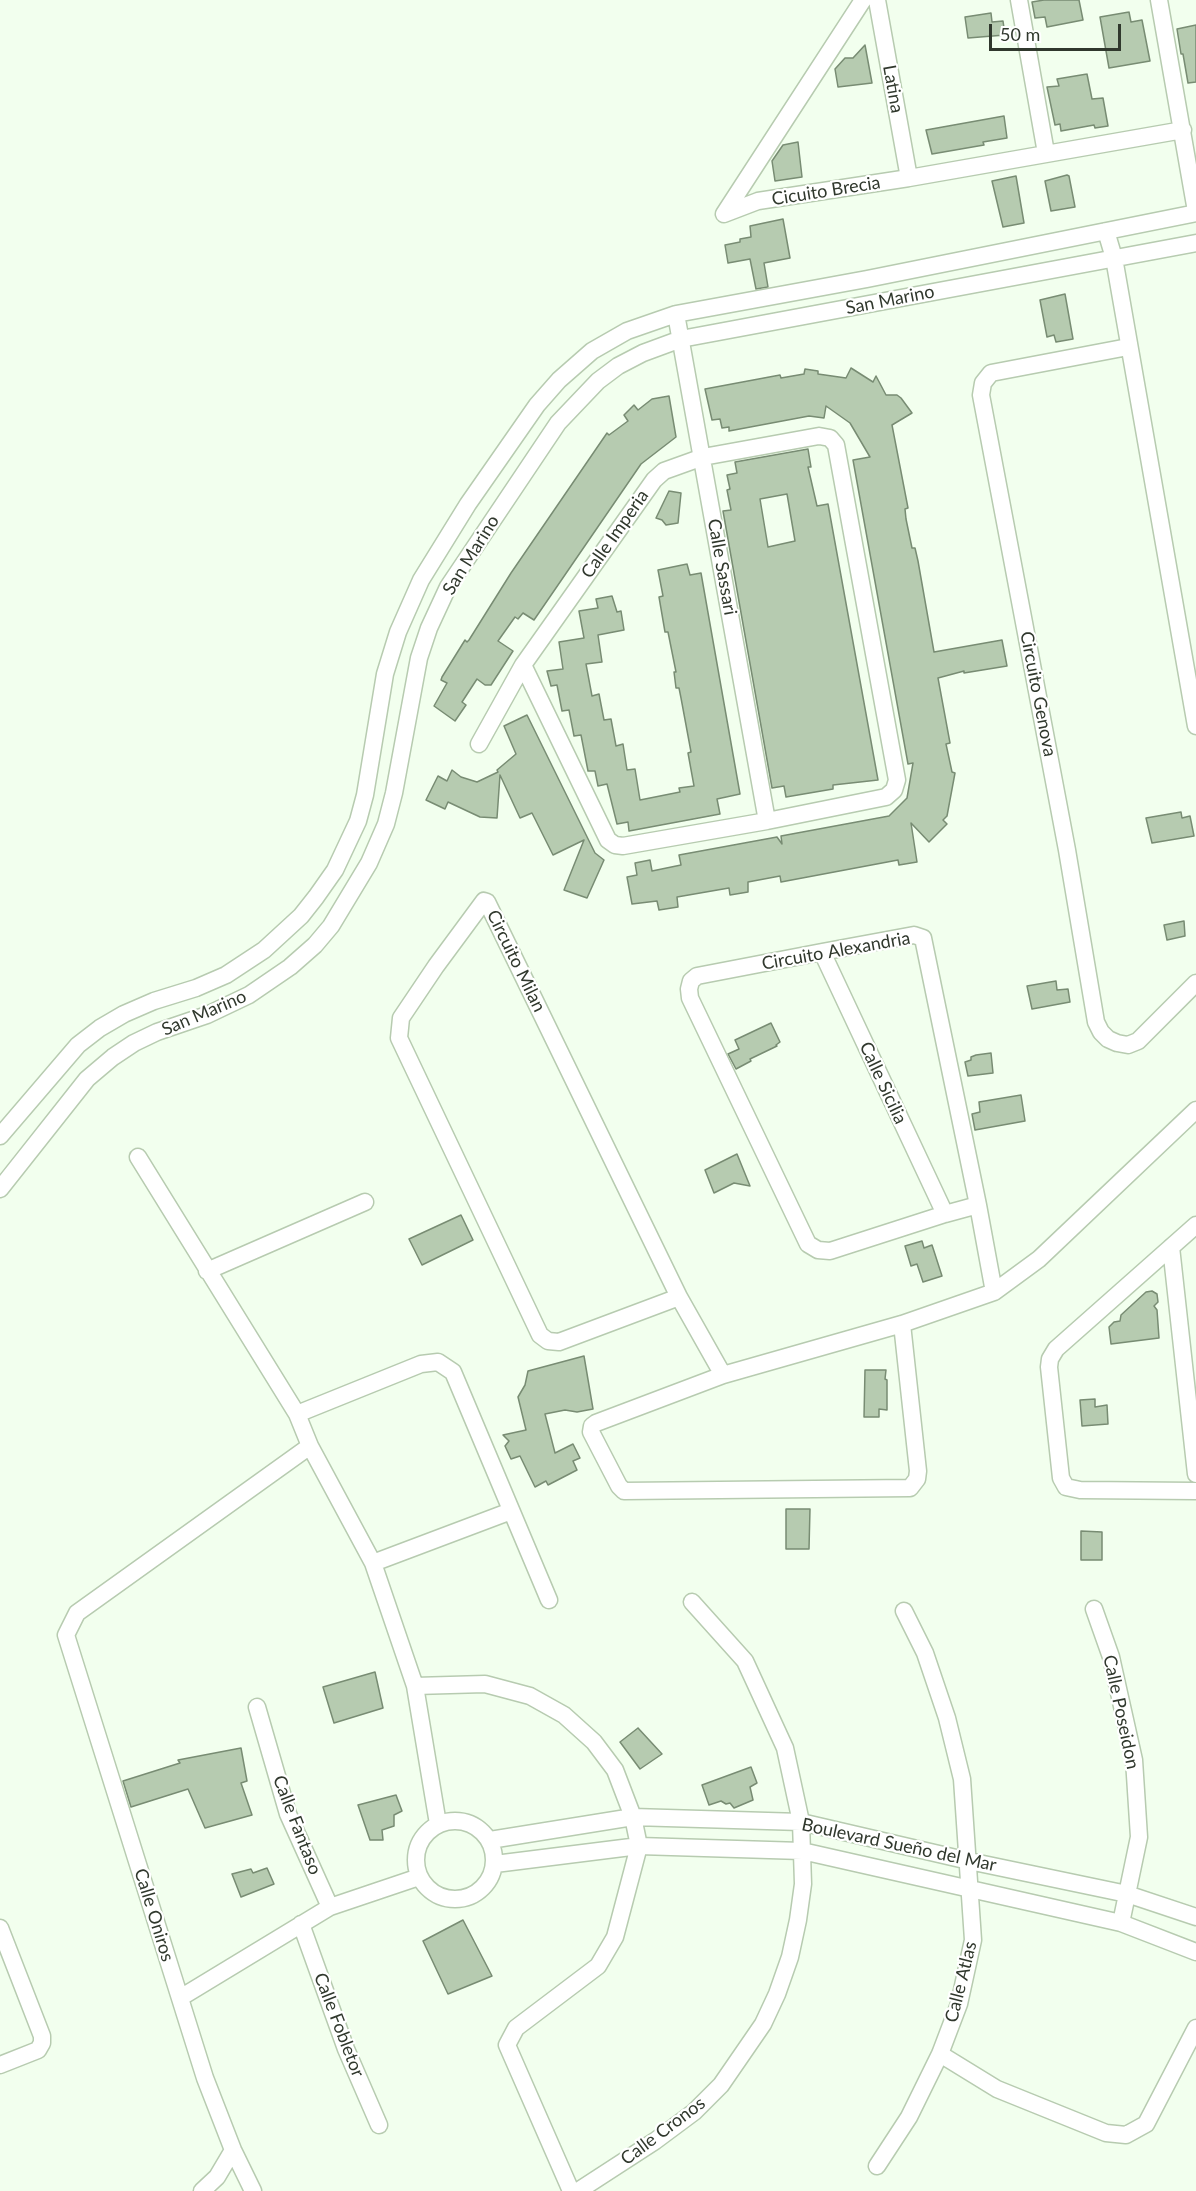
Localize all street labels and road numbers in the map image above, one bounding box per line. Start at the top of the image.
street label: Latina [878,63,908,115]
street label: Cicuito Brecia [770,172,882,210]
street label: San Marino [844,281,936,319]
street label: Calle Imperia [577,486,653,582]
street label: San Marino [438,511,504,599]
street label: Calle Sassari [703,517,741,617]
street label: Circuito Genova [1015,629,1061,759]
street label: Circuito Milan [482,906,550,1016]
street label: Circuito Alexandria [760,927,912,975]
street label: San Marino [158,986,250,1040]
street label: Calle Sicilia [855,1039,911,1127]
street label: Calle Poseidon [1098,1653,1144,1771]
street label: Calle Fantaso [268,1772,326,1878]
street label: Boulevard Sueño del Mar [800,1814,998,1876]
street label: Calle Oniros [130,1866,178,1964]
street label: Calle Atlas [941,1939,981,2025]
street label: Calle Fobletor [309,1970,369,2080]
street label: Calle Cronos [617,2092,709,2170]

